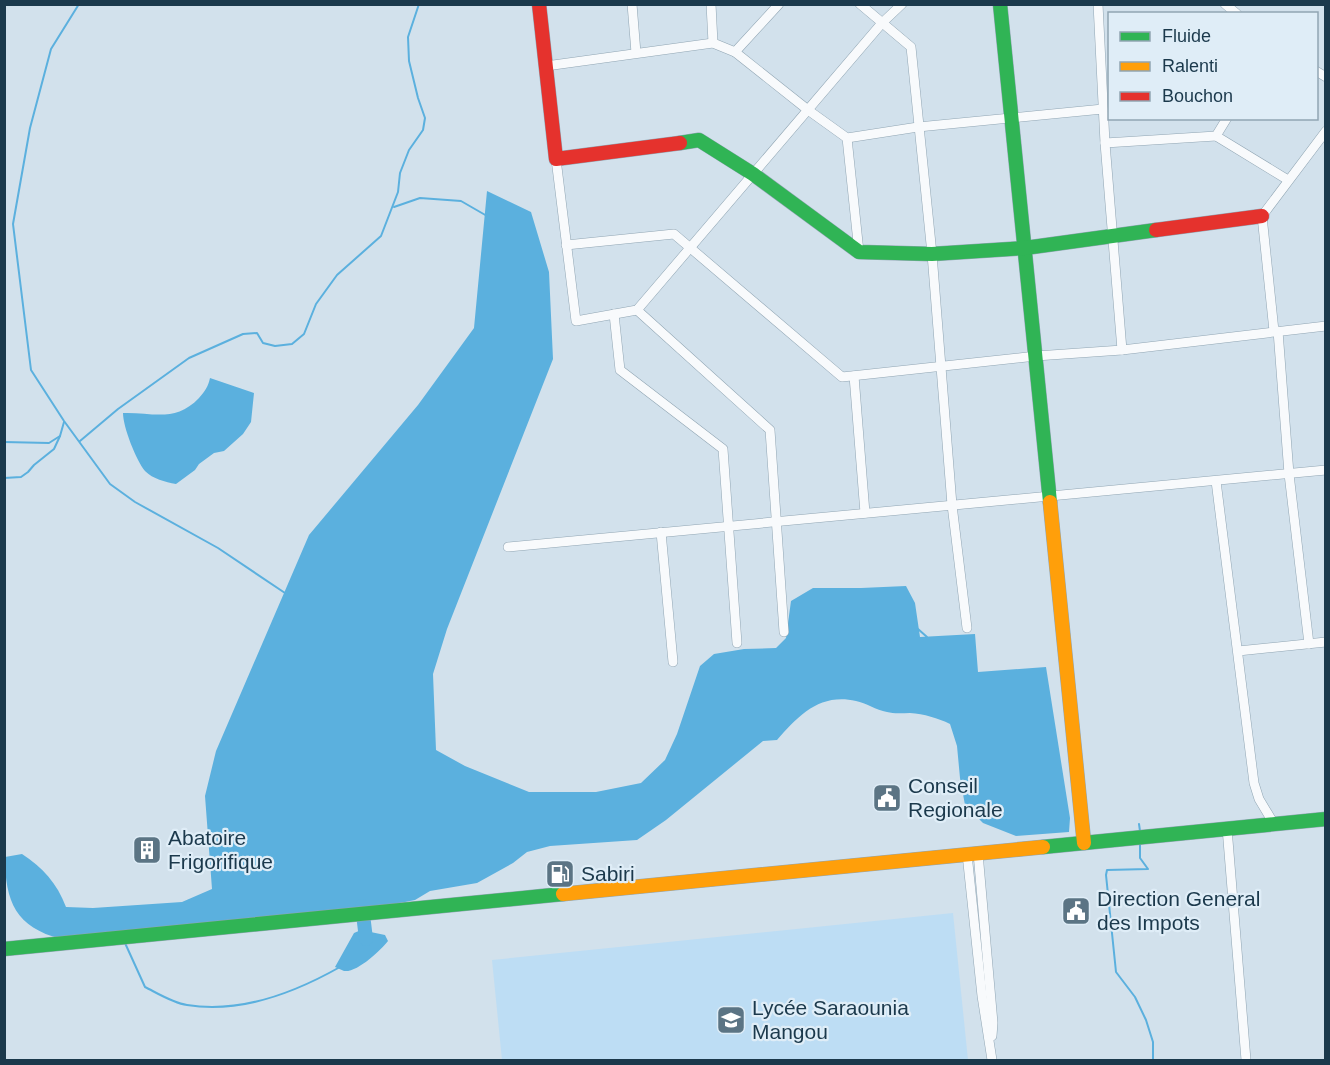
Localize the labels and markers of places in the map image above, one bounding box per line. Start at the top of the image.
place label: Conseil Regionale [908,774,1003,821]
public building icon: Conseil Regionale [871,782,903,814]
place label: Abatoire Frigorifique [168,826,273,873]
building icon: Abatoire Frigorifique [131,834,163,866]
fuel station icon: Sabiri [544,858,576,890]
place label: Sabiri [581,862,635,885]
place label: Direction General des Impots [1097,887,1260,934]
public building icon: Direction General des Impots [1060,895,1092,927]
place label: Lycée Saraounia Mangou [752,996,909,1043]
school or university icon: Lycée Saraounia Mangou [715,1004,747,1036]

